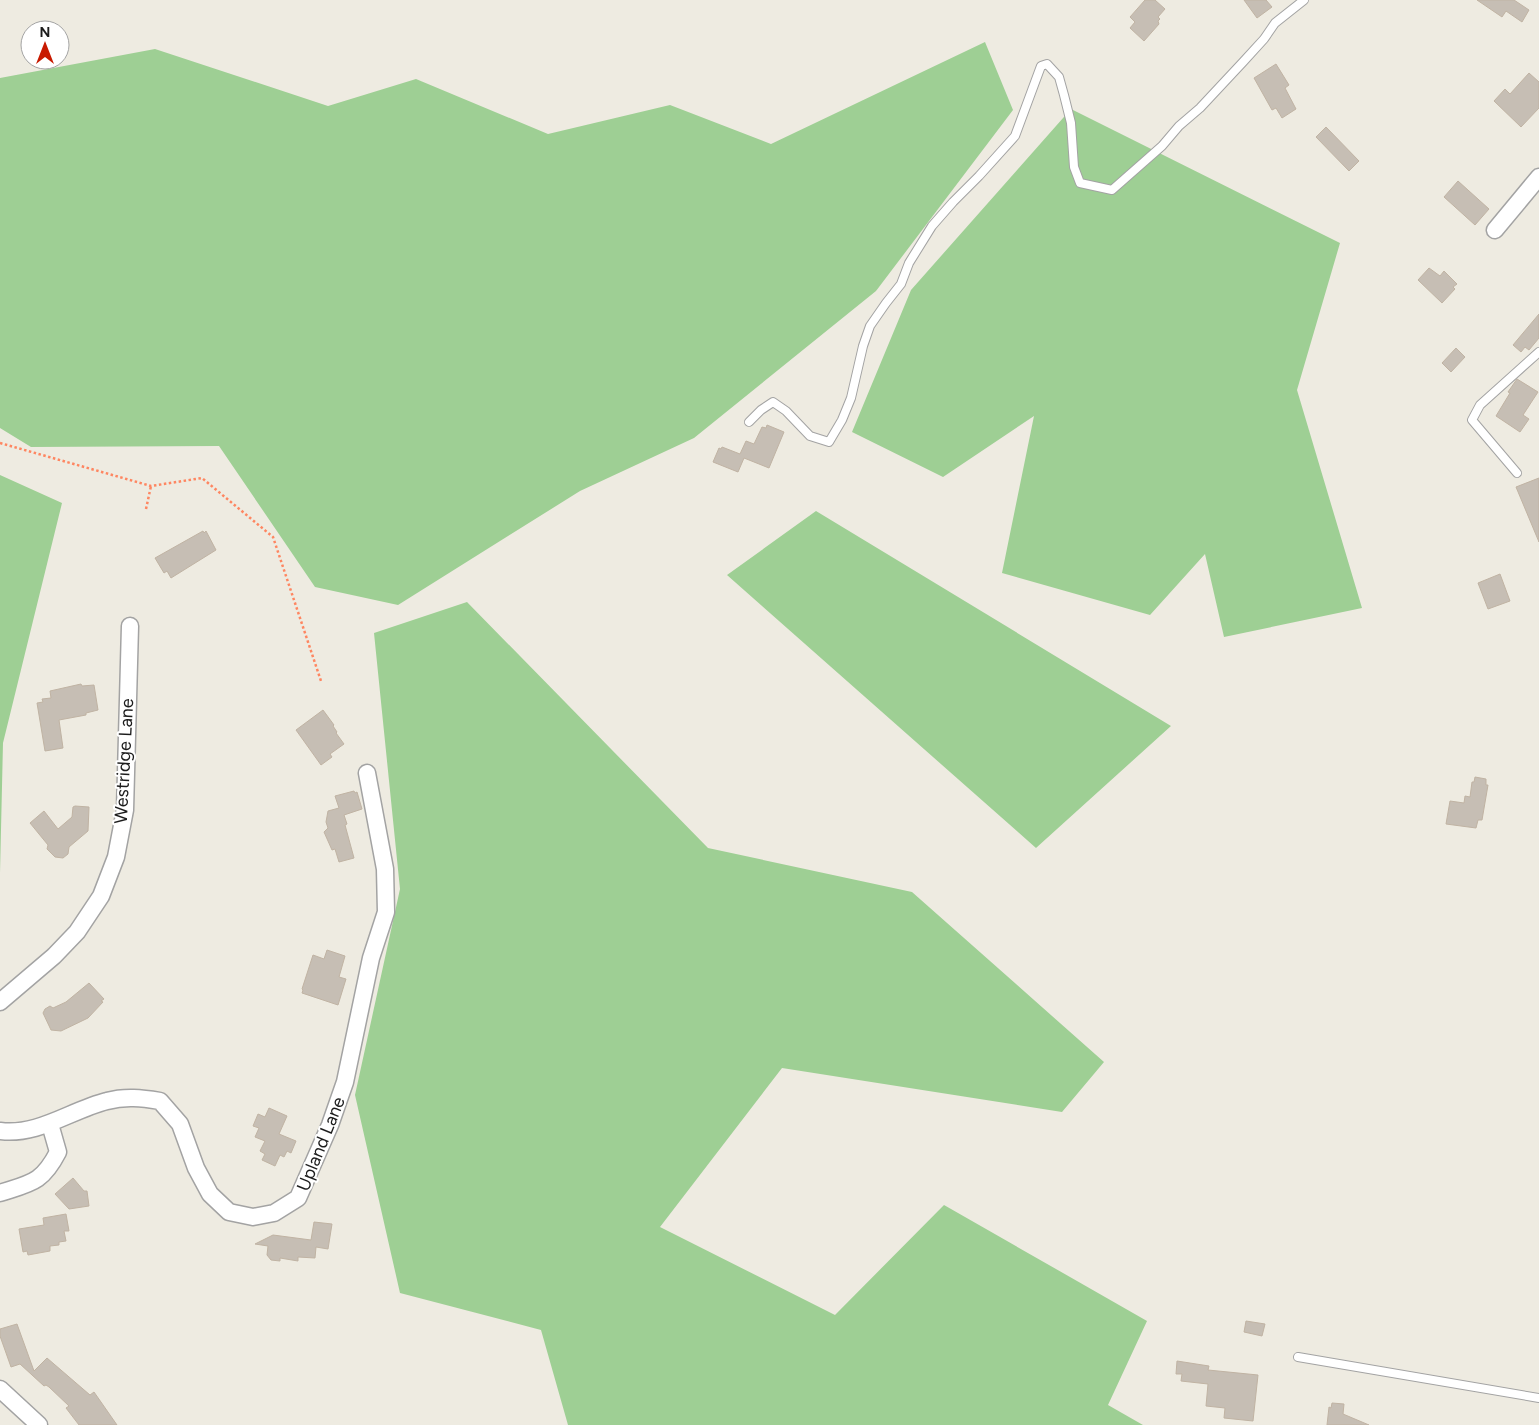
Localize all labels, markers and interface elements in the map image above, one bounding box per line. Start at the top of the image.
north arrow [20,20,70,70]
text: N [40,24,50,41]
street label: Westridge Lane [110,698,138,824]
street label: Upland Lane [292,1093,350,1194]

